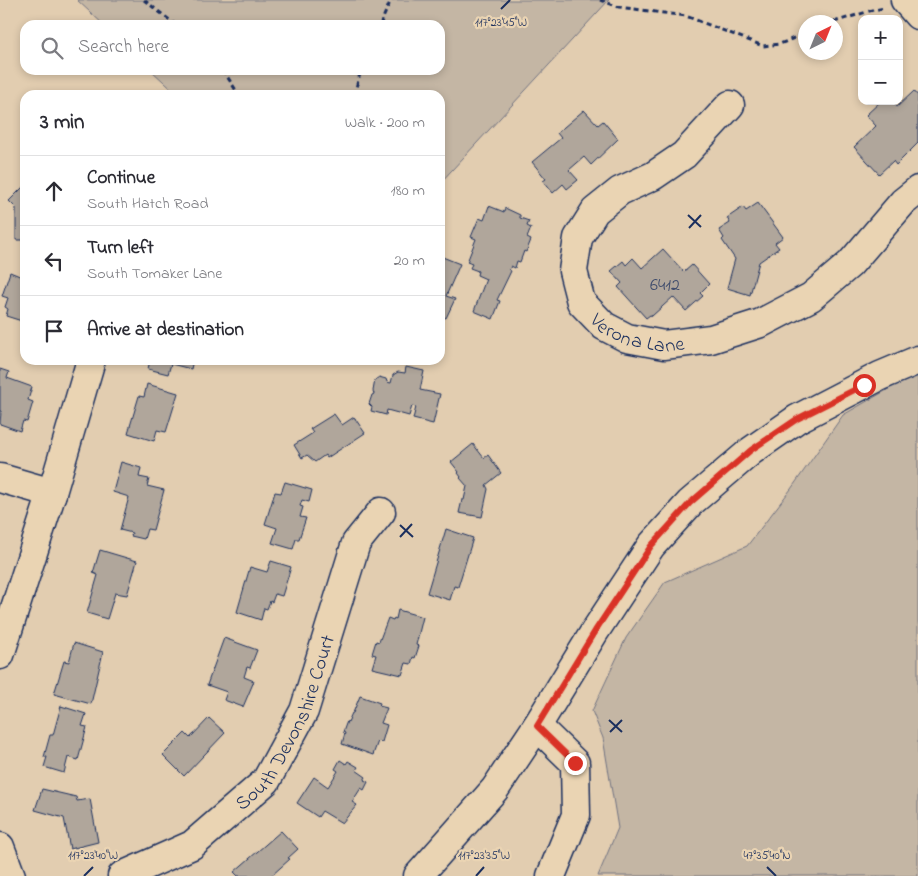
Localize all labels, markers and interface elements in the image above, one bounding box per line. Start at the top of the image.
text: 117°23'45"W [475,14,527,32]
north arrow [798,15,843,60]
map controls [858,15,903,105]
button: + [858,15,903,60]
search box [20,20,445,75]
icon: search [38,34,66,62]
text: Search here [78,34,169,61]
button: − [858,60,903,105]
text: 3 min [40,108,84,138]
text: Walk · 200 m [345,111,425,135]
text: Continue [87,165,155,192]
icon: ahead [40,177,68,205]
text: 180 m [391,179,425,203]
text: South Hatch Road [87,192,209,216]
text: Turn left [87,235,154,262]
icon: left [40,247,68,275]
text: 20 m [394,249,425,273]
text: South Tomaker Lane [87,262,222,286]
house number: 6412 [650,273,680,299]
street label: Verona Lane [581,307,686,362]
icon: arrive [40,317,68,345]
text: Arrive at destination [87,317,244,344]
route start [853,374,876,397]
street label: South Devonshire Court [230,631,344,819]
route end [564,752,587,775]
text: 117°23'40"W [68,847,118,865]
text: 117°23'35"W [458,847,510,865]
text: 47°35'40"N [743,847,791,865]

